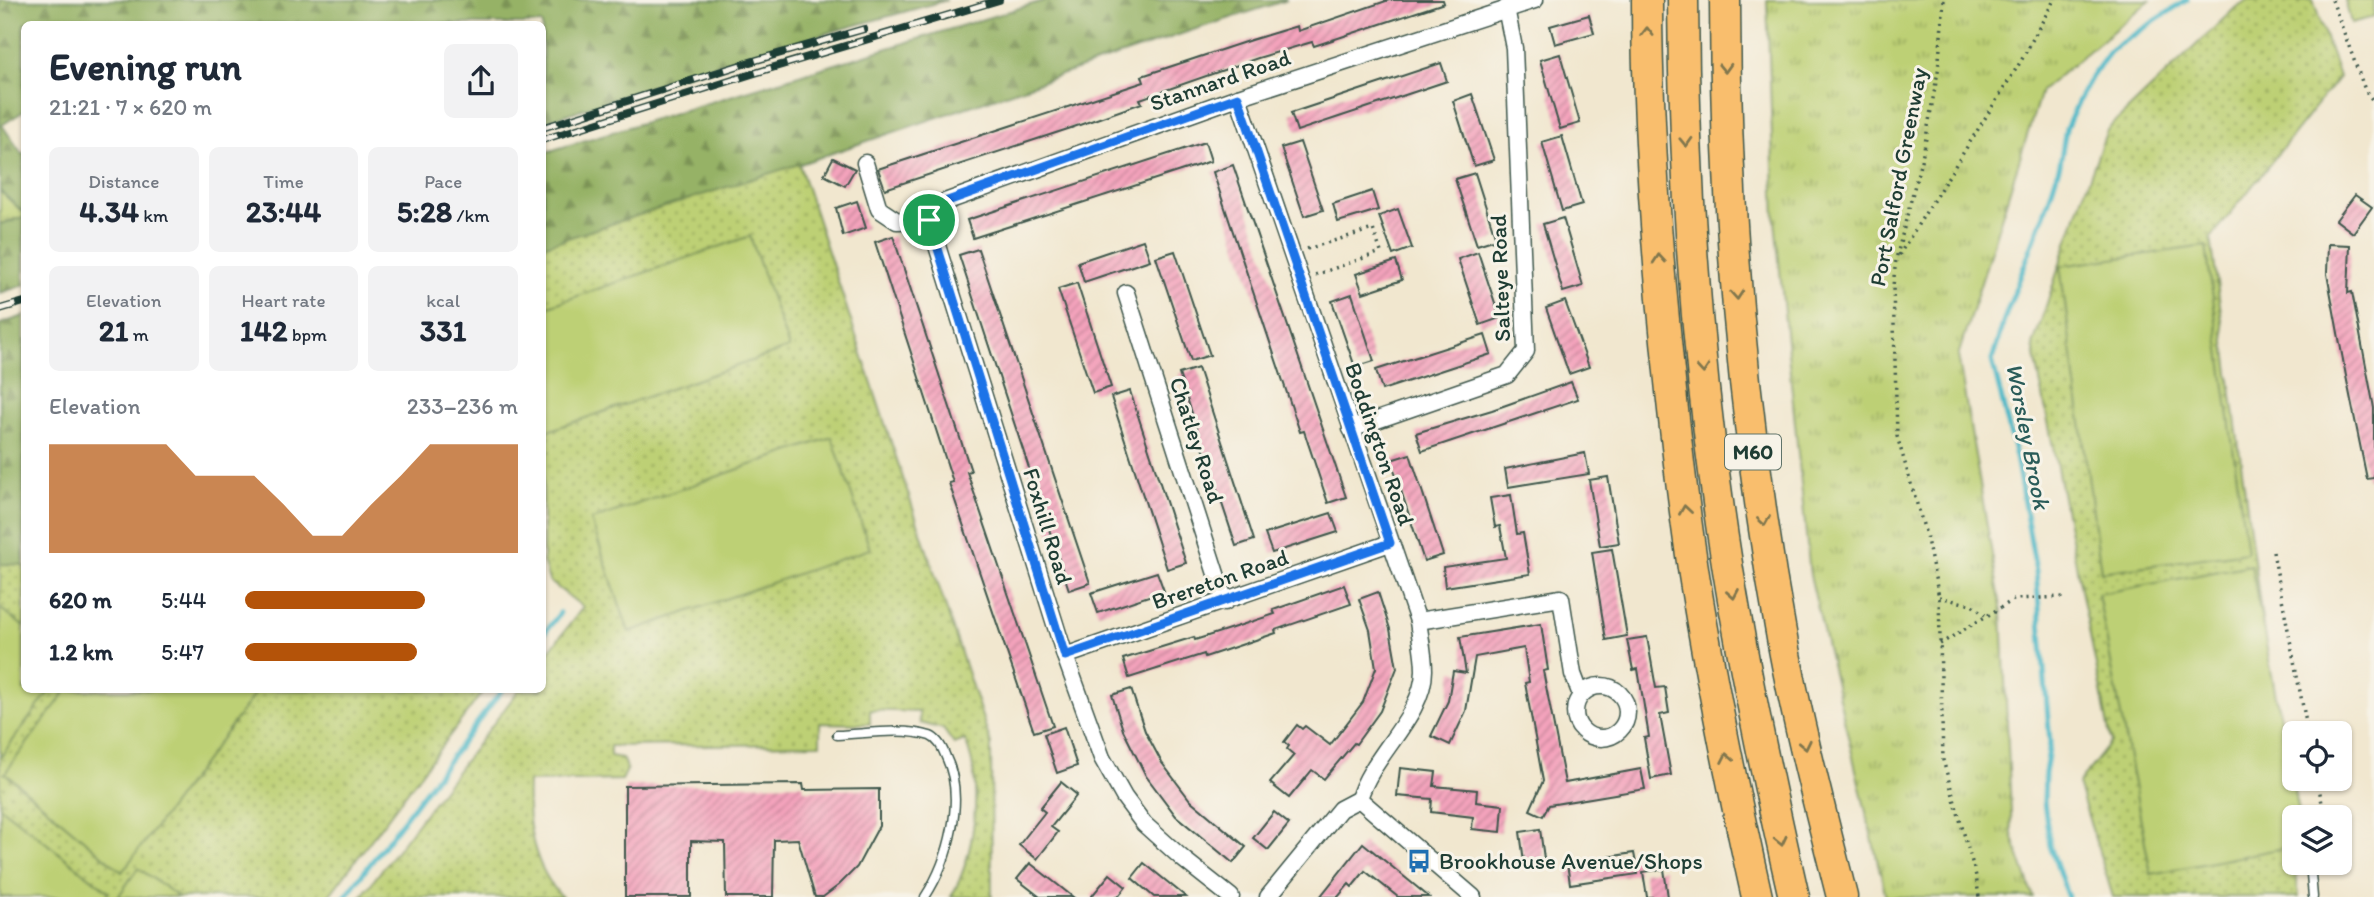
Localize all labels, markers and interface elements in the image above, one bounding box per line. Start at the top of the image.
one-way arrow [1639,27,1655,37]
street label: Stannard Road [1146,43,1294,117]
text: Evening run [49,44,242,90]
button: share [444,44,518,118]
one-way arrow [1718,63,1733,74]
street label: Port Salford Greenway [1863,65,1933,289]
text: 21:21 · 7 × 620 m [49,93,212,121]
one-way arrow [1678,136,1693,147]
text: Distance [88,170,159,193]
text: Time [263,170,304,193]
text: Pace [424,170,462,193]
pin [899,190,959,250]
text: 4.34 [79,193,139,230]
text: 23:44 [246,193,321,230]
text: 5:28 [397,193,452,230]
icon: arrive [910,201,948,239]
text: km [139,204,168,227]
text: /km [452,204,490,227]
street label: Salteye Road [1484,213,1516,342]
one-way arrow [1652,254,1667,265]
text: Elevation [86,289,162,312]
text: Heart rate [241,289,326,312]
text: kcal [426,289,460,312]
one-way arrow [1729,290,1744,301]
text: 21 [99,312,129,349]
text: 142 [240,312,288,349]
text: 331 [420,312,466,349]
text: m [129,323,149,346]
text: bpm [288,323,327,346]
street label: Boddington Road [1339,359,1421,529]
water label: Worsley Brook [2000,360,2057,513]
one-way arrow [1695,363,1710,374]
street label: Chatley Road [1163,373,1231,507]
text: Elevation [49,392,140,420]
text: 233–236 m [407,392,518,420]
road number: M60 [1725,434,1781,470]
street label: Foxhill Road [1017,465,1079,587]
one-way arrow [1678,504,1693,516]
one-way arrow [1756,515,1771,527]
street label: Brereton Road [1148,543,1292,615]
text: 620 m [49,586,112,614]
text: 5:44 [161,586,206,614]
one-way arrow [1725,588,1740,600]
text: 1.2 km [49,638,113,666]
text: 5:47 [161,638,204,666]
map controls [2282,721,2352,875]
button: locate [2282,721,2352,791]
one-way arrow [1797,739,1812,751]
one-way arrow [1721,752,1736,764]
button: layers [2282,805,2352,875]
one-way arrow [1773,835,1787,847]
bus stop icon: Brookhouse Avenue/Shops [1405,847,1433,875]
place label: Brookhouse Avenue/Shops [1439,847,1703,875]

